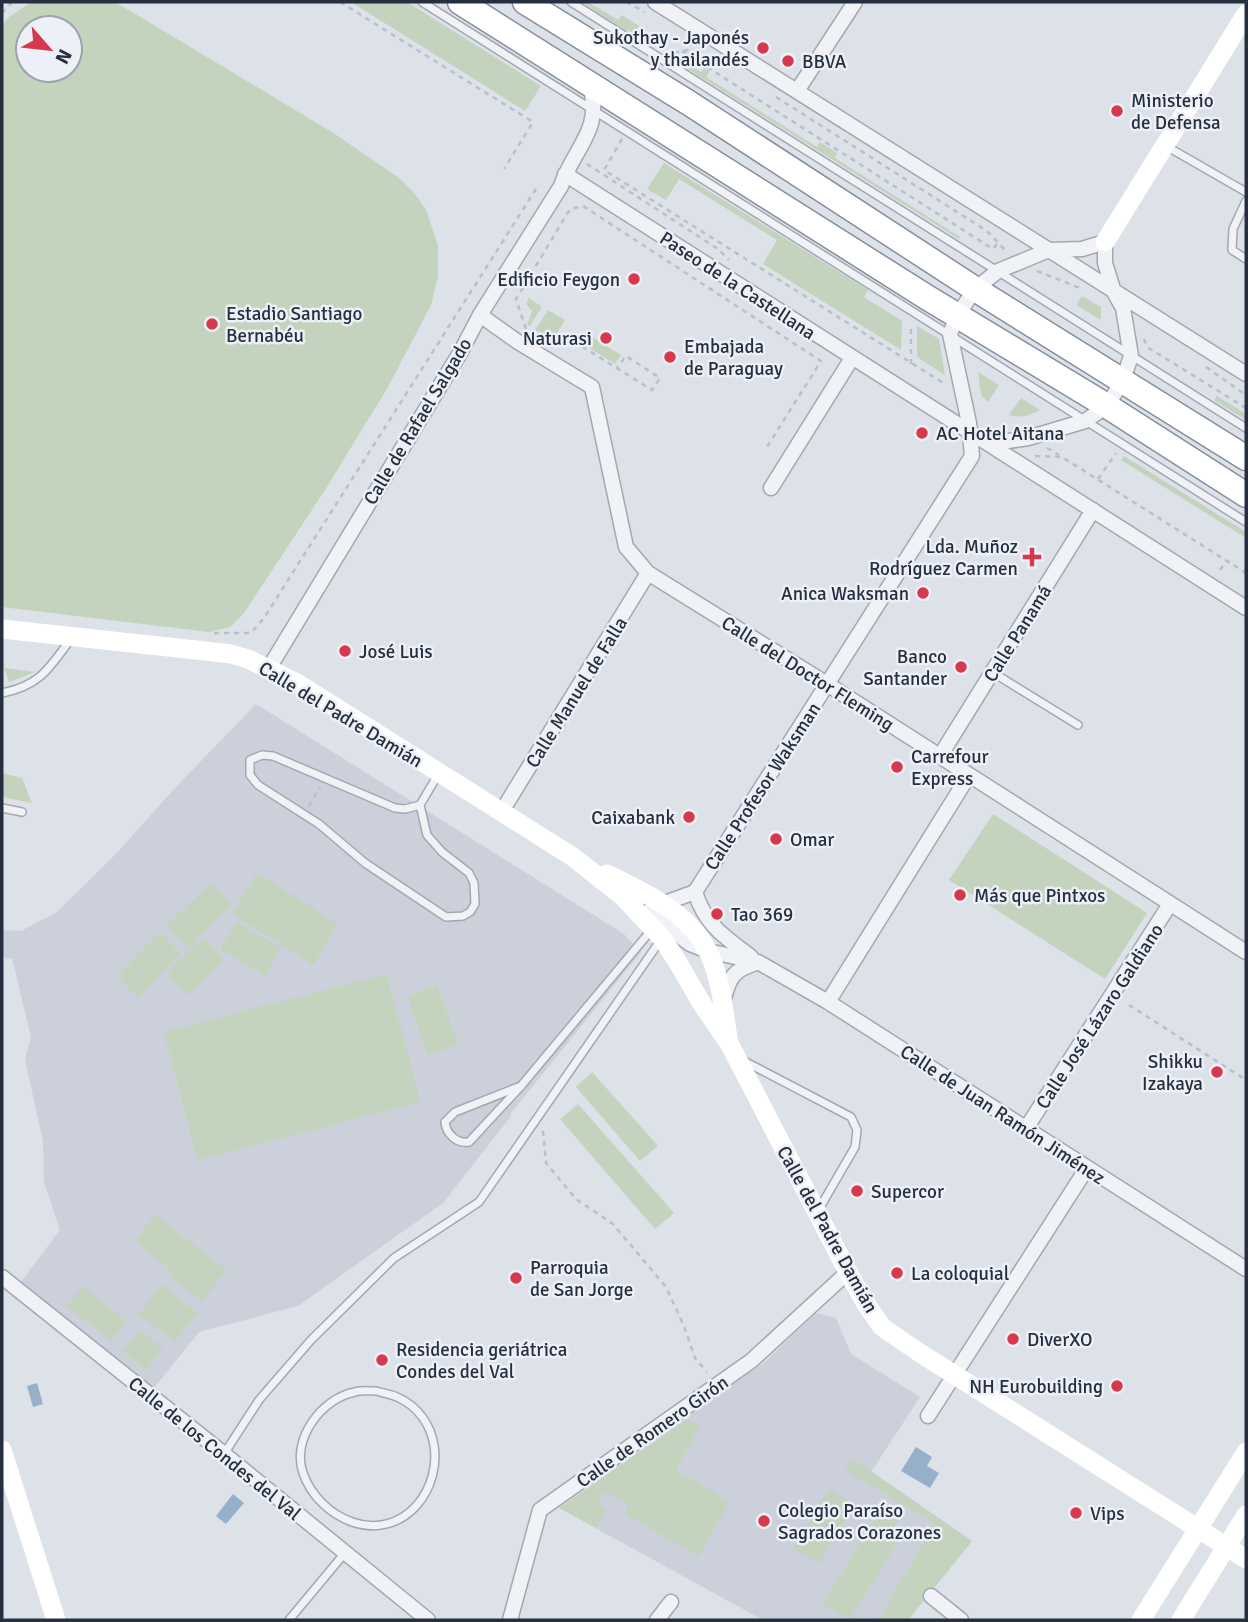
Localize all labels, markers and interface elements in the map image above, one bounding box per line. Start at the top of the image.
north arrow [14,14,84,84]
place label: Sukothay - Japonés y thailandés [593,26,749,72]
marker: Sukothay - Japonés y thailandés [755,40,771,56]
text: N [49,45,77,68]
place label: BBVA [802,50,847,74]
marker: BBVA [780,53,796,69]
place label: Ministerio de Defensa [1131,89,1221,135]
marker: Ministerio de Defensa [1109,103,1125,119]
street label: Paseo de la Castellana [655,226,820,345]
place label: Edificio Feygon [497,268,620,292]
marker: Edificio Feygon [626,271,642,287]
place label: Estadio Santiago Bernabéu [226,302,363,348]
marker: Estadio Santiago Bernabéu [204,316,220,332]
place label: Naturasi [523,327,592,351]
marker: Naturasi [598,330,614,346]
street label: Calle de Rafael Salgado [359,334,477,509]
place label: Embajada de Paraguay [684,335,783,381]
marker: Embajada de Paraguay [662,349,678,365]
place label: AC Hotel Aitana [936,422,1064,446]
marker: AC Hotel Aitana [914,425,930,441]
place label: Lda. Muñoz Rodríguez Carmen [869,535,1018,581]
marker: Lda. Muñoz Rodríguez Carmen [1024,549,1040,565]
street label: Calle Panamá [978,580,1057,687]
place label: Anica Waksman [781,582,909,606]
marker: Anica Waksman [915,585,931,601]
street label: Calle del Doctor Fleming [717,611,898,737]
street label: Calle Manuel de Falla [521,613,633,773]
place label: José Luis [359,640,433,664]
marker: José Luis [337,643,353,659]
place label: Banco Santander [863,645,947,691]
street label: Calle del Padre Damián [254,656,427,773]
marker: Banco Santander [953,659,969,675]
street label: Calle Profesor Waksman [700,698,826,875]
place label: Carrefour Express [911,745,989,791]
marker: Carrefour Express [889,759,905,775]
place label: Caixabank [591,806,675,830]
marker: Caixabank [681,809,697,825]
place label: Omar [790,828,834,852]
marker: Omar [768,831,784,847]
place label: Más que Pintxos [974,884,1105,908]
marker: Más que Pintxos [952,887,968,903]
place label: Tao 369 [731,903,793,927]
marker: Tao 369 [709,906,725,922]
street label: Calle José Lázaro Galdiano [1031,919,1169,1114]
street label: Calle de Juan Ramón Jiménez [896,1040,1109,1190]
place label: Shikku Izakaya [1142,1050,1203,1096]
marker: Shikku Izakaya [1209,1064,1225,1080]
street label: Calle del Padre Damián [771,1142,883,1317]
place label: Supercor [871,1180,944,1204]
marker: Supercor [849,1183,865,1199]
place label: Parroquia de San Jorge [530,1256,633,1302]
place label: La coloquial [911,1262,1009,1286]
marker: La coloquial [889,1265,905,1281]
marker: Parroquia de San Jorge [508,1270,524,1286]
place label: DiverXO [1027,1328,1092,1352]
marker: DiverXO [1005,1331,1021,1347]
place label: Residencia geriátrica Condes del Val [396,1338,567,1384]
marker: Residencia geriátrica Condes del Val [374,1352,390,1368]
street label: Calle de Romero Girón [572,1370,733,1493]
street label: Calle de los Condes del Val [123,1372,306,1526]
place label: NH Eurobuilding [969,1375,1103,1399]
marker: NH Eurobuilding [1109,1378,1125,1394]
place label: Colegio Paraíso Sagrados Corazones [778,1499,941,1545]
place label: Vips [1090,1502,1124,1526]
marker: Vips [1068,1505,1084,1521]
marker: Colegio Paraíso Sagrados Corazones [756,1513,772,1529]

